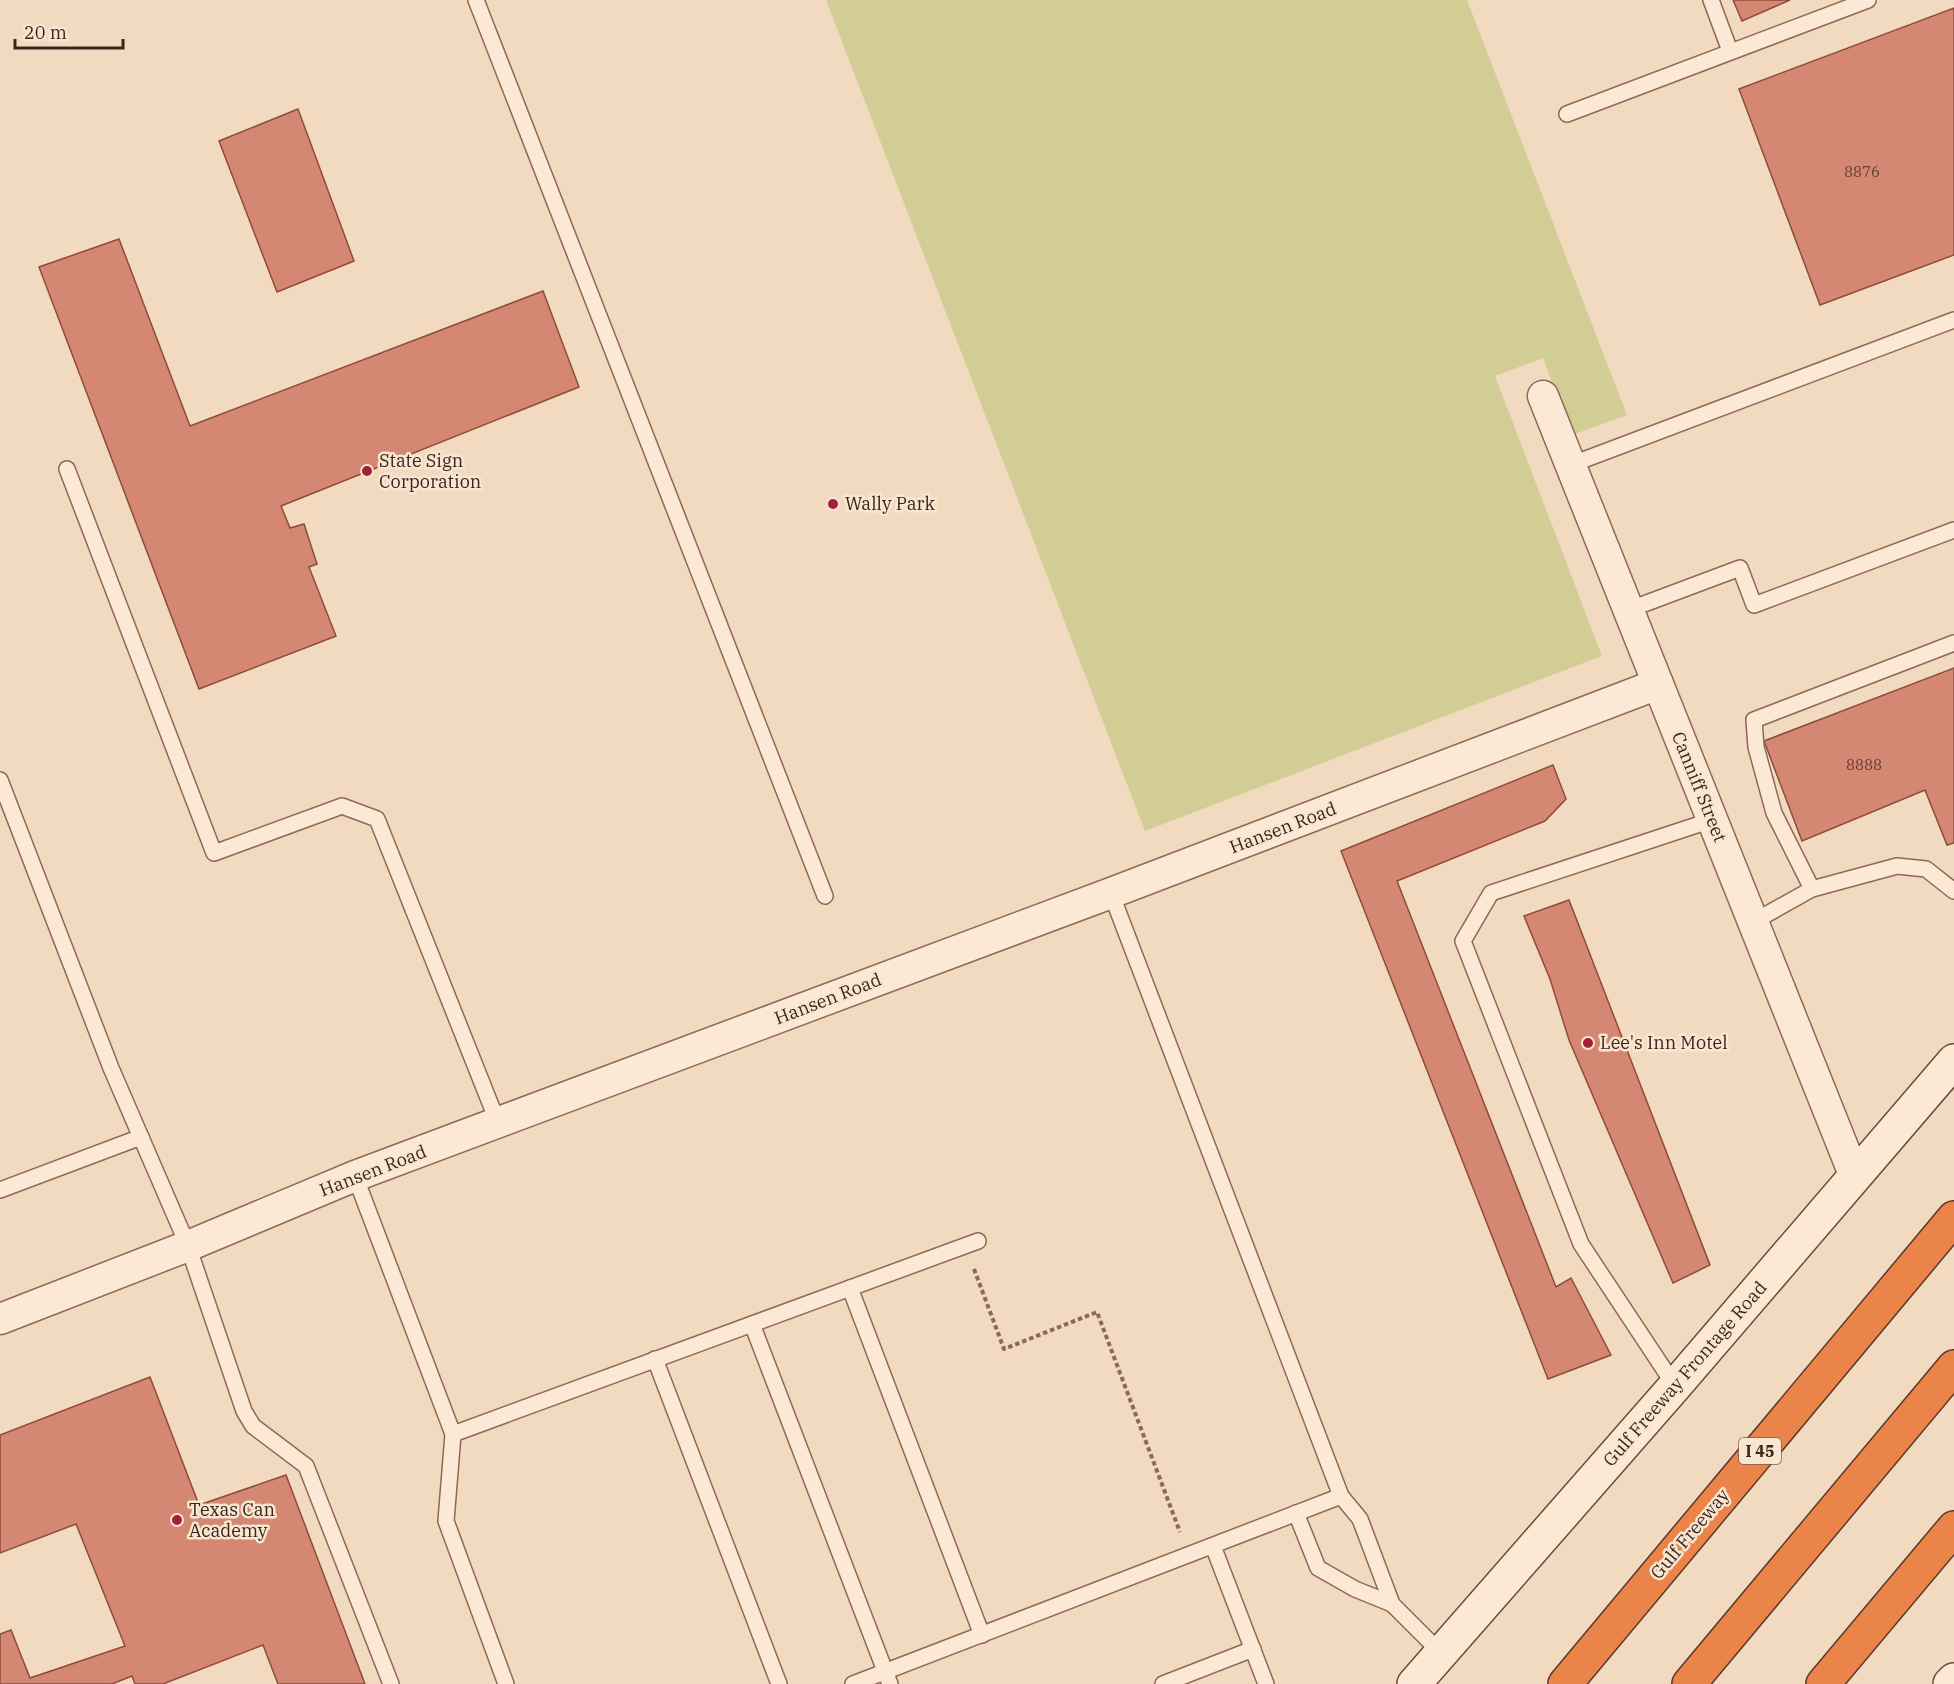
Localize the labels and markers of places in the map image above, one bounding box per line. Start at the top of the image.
place label: State Sign Corporation [379,449,481,493]
marker: State Sign Corporation [360,464,374,478]
place label: Wally Park [845,492,936,515]
marker: Wally Park [826,497,840,511]
place label: Lee's Inn Motel [1600,1031,1728,1054]
marker: Lee's Inn Motel [1581,1036,1595,1050]
place label: Texas Can Academy [189,1498,275,1542]
marker: Texas Can Academy [170,1513,184,1527]

